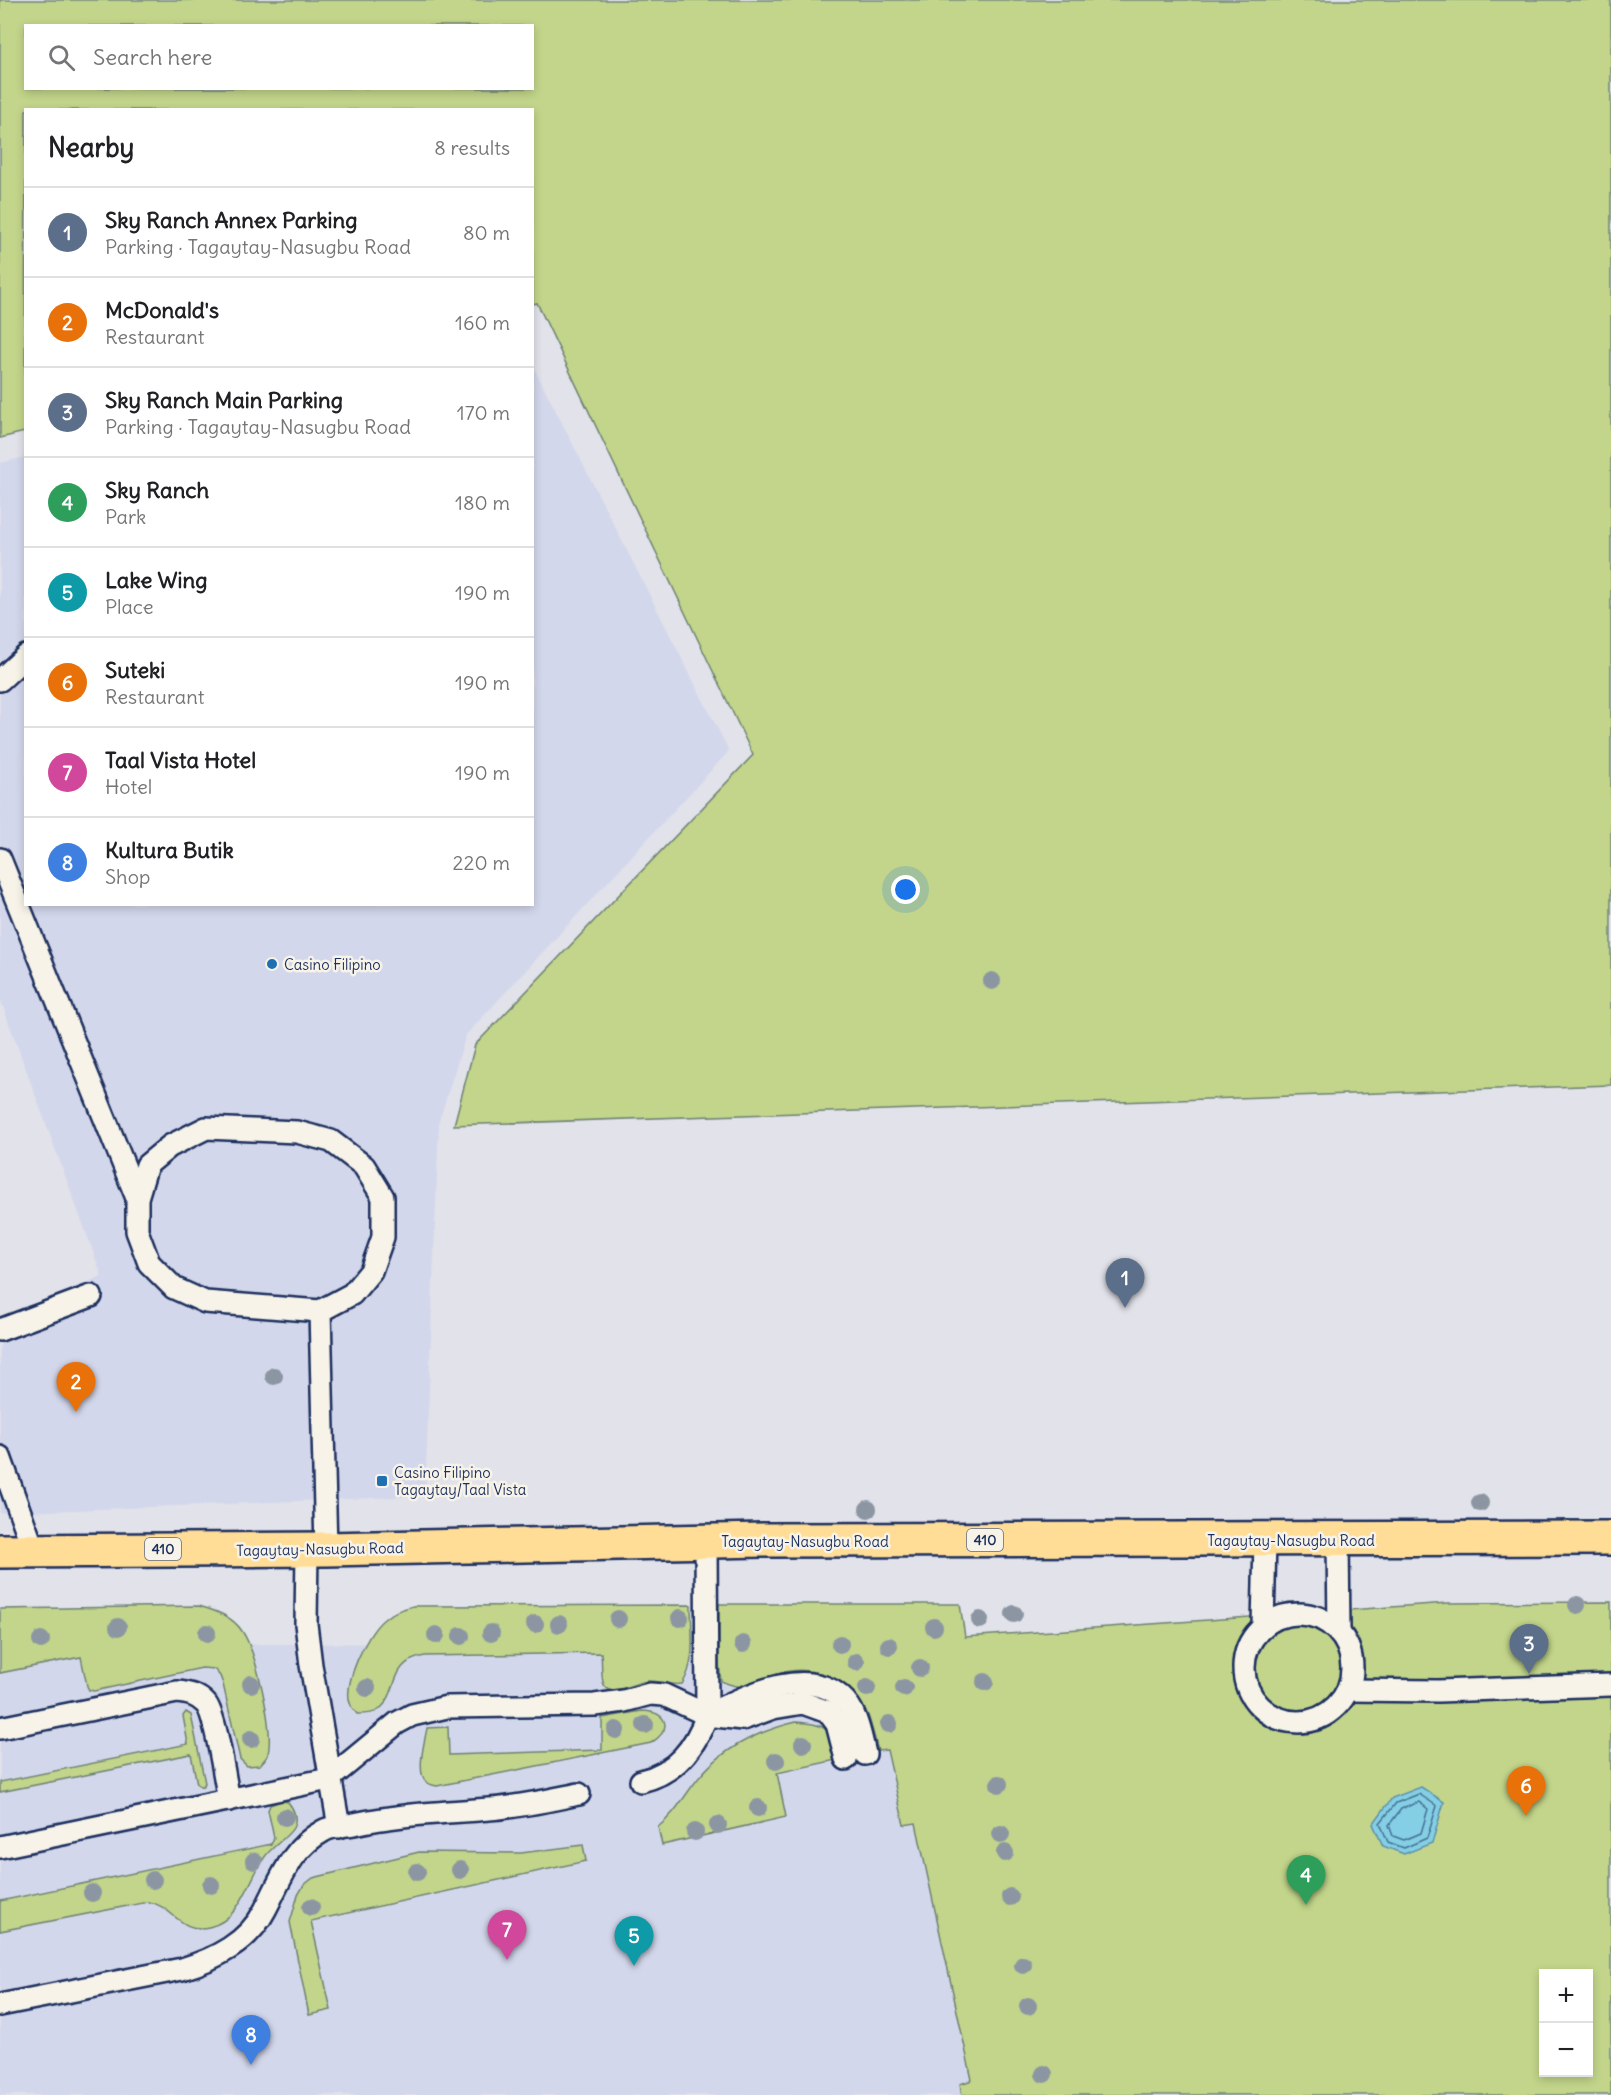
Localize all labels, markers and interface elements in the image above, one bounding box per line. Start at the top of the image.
search box [24,24,534,90]
icon: search [45,41,78,74]
text: Search here [93,43,212,71]
text: Nearby [48,131,134,164]
text: 8 results [434,135,510,160]
text: Sky Ranch Annex Parking [105,206,357,234]
text: 1 [64,220,71,245]
text: 80 m [463,220,510,245]
text: Parking · Tagaytay-Nasugbu Road [105,234,411,259]
text: McDonald's [105,296,219,324]
text: 2 [62,310,73,335]
text: 160 m [455,310,510,335]
text: Restaurant [105,324,204,349]
text: Sky Ranch Main Parking [105,386,343,414]
text: 3 [62,400,73,425]
text: 170 m [457,400,510,425]
text: Parking · Tagaytay-Nasugbu Road [105,414,411,439]
text: Sky Ranch [105,476,209,504]
text: 4 [62,490,73,515]
text: 180 m [455,490,510,515]
text: Park [105,504,146,529]
text: Lake Wing [105,566,207,594]
text: 5 [62,580,73,605]
text: 190 m [455,580,510,605]
text: Place [105,594,153,619]
text: Suteki [105,656,165,684]
text: 6 [62,670,73,695]
text: 190 m [455,670,510,695]
text: Restaurant [105,684,204,709]
text: Taal Vista Hotel [105,746,256,774]
text: 7 [63,760,72,785]
text: 190 m [455,760,510,785]
text: Hotel [105,774,152,799]
text: Kultura Butik [105,836,234,864]
text: 8 [62,850,73,875]
text: 220 m [453,850,510,875]
text: Shop [105,864,150,889]
your location [891,875,920,904]
place label: Casino Filipino [284,955,381,974]
marker: Casino Filipino [265,957,279,971]
pin: 1 [1106,1258,1144,1308]
pin: 2 [56,1362,96,1412]
place label: Casino Filipino Tagaytay/Taal Vista [394,1463,527,1499]
marker: Casino Filipino Tagaytay/Taal Vista [375,1474,389,1488]
road number: 410 [967,1529,1003,1551]
street label: Tagaytay-Nasugbu Road [1207,1531,1375,1550]
street label: Tagaytay-Nasugbu Road [721,1532,889,1551]
road number: 410 [145,1538,181,1560]
street label: Tagaytay-Nasugbu Road [236,1538,404,1560]
pin: 3 [1510,1624,1549,1674]
pin: 6 [1506,1766,1546,1816]
pin: 4 [1286,1856,1326,1905]
pin: 7 [488,1910,526,1960]
pin: 5 [614,1916,654,1966]
map controls [1539,1969,1593,2077]
button: + [1539,1969,1593,2023]
pin: 8 [232,2016,270,2065]
button: − [1539,2023,1593,2077]

